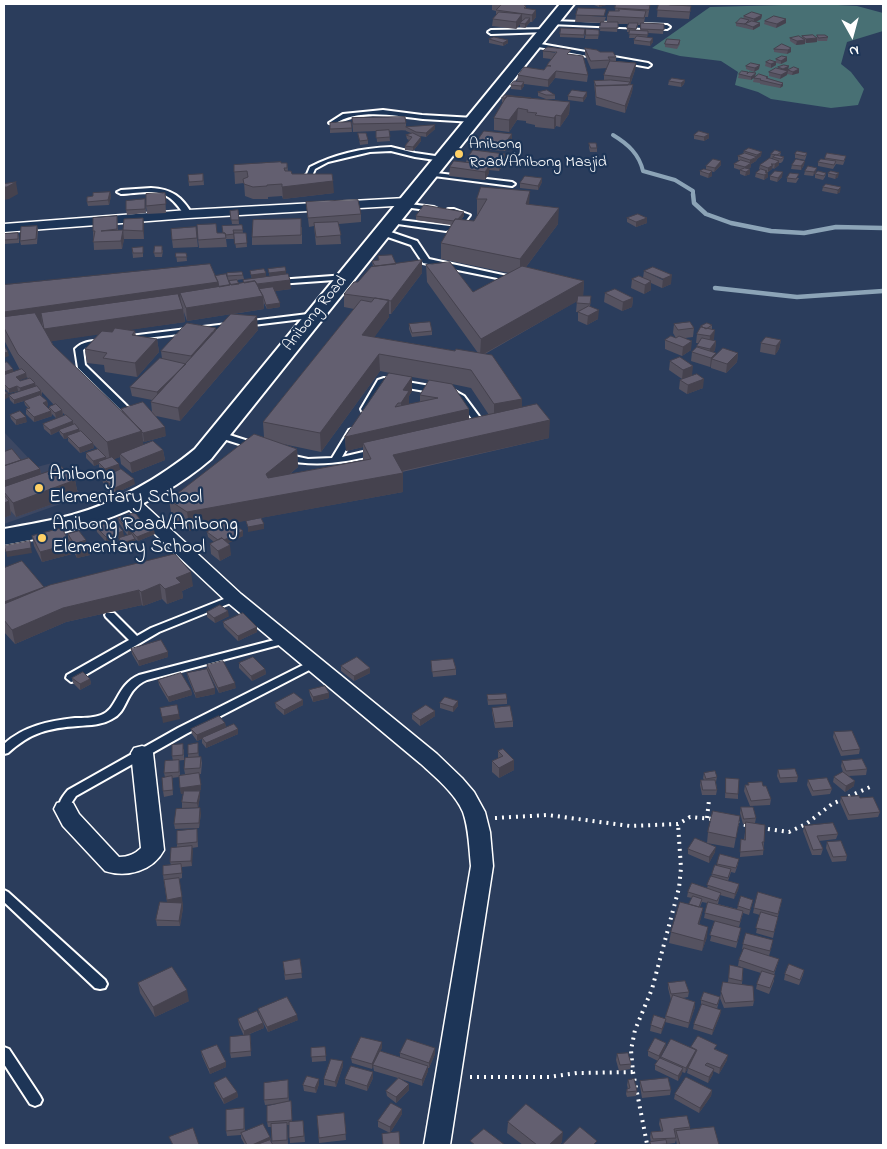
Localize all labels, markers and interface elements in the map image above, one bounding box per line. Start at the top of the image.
north arrow [827,10,877,60]
text: N [848,39,860,61]
place label: Anibong Road/Anibong Masjid [469,135,607,173]
marker: Anibong Road/Anibong Masjid [453,148,465,160]
street label: Anibong Road [280,272,352,356]
place label: Anibong Elementary School [49,464,202,511]
marker: Anibong Elementary School [33,482,45,494]
place label: Anibong Road/Anibong Elementary School [52,514,238,561]
marker: Anibong Road/Anibong Elementary School [36,532,48,544]

